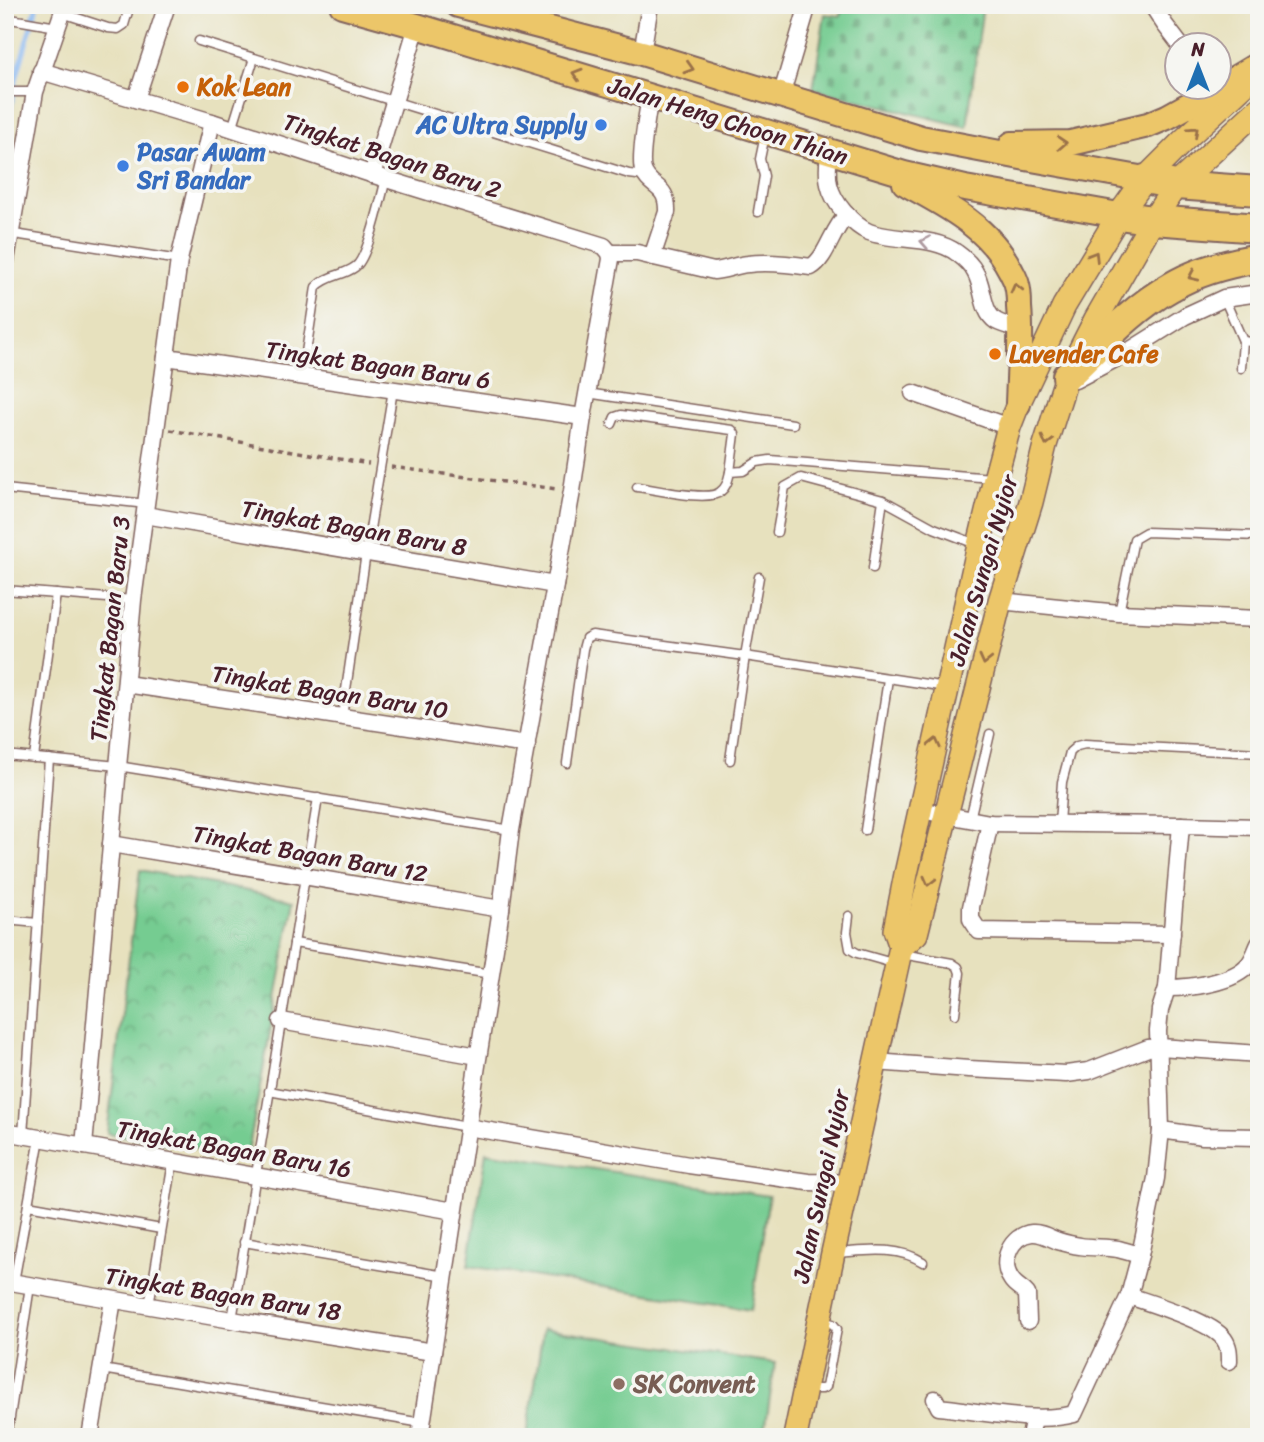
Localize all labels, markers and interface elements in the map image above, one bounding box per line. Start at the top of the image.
north arrow [1162,32,1232,102]
text: N [1190,33,1205,66]
one-way arrow [683,60,695,74]
street label: Jalan Heng Choon Thian [602,64,853,178]
place label: Kok Lean [196,66,291,108]
one-way arrow [571,67,583,82]
marker: Kok Lean [175,79,191,95]
street label: Tingkat Bagan Baru 2 [277,101,507,211]
place label: AC Ultra Supply [415,104,588,146]
marker: AC Ultra Supply [593,117,609,133]
one-way arrow [1186,127,1199,139]
place label: Pasar Awam Sri Bandar [136,131,266,201]
one-way arrow [1057,136,1068,151]
marker: Pasar Awam Sri Bandar [115,158,131,174]
one-way arrow [919,235,931,250]
one-way arrow [1085,251,1098,264]
one-way arrow [1188,268,1200,282]
one-way arrow [1010,282,1024,294]
street label: Tingkat Bagan Baru 6 [263,328,493,402]
place label: Lavender Cafe [1009,333,1159,375]
marker: Lavender Cafe [987,346,1003,362]
one-way arrow [1040,435,1055,447]
street label: Jalan Sungai Nyior [935,468,1031,671]
street label: Tingkat Bagan Baru 8 [238,488,470,568]
street label: Tingkat Bagan Baru 3 [77,514,143,744]
street label: Tingkat Bagan Baru 10 [209,653,451,731]
one-way arrow [979,654,993,666]
one-way arrow [926,737,941,749]
street label: Tingkat Bagan Baru 12 [189,813,431,895]
one-way arrow [923,874,937,886]
street label: Jalan Sungai Nyior [780,1084,862,1288]
street label: Tingkat Bagan Baru 16 [113,1108,355,1190]
street label: Tingkat Bagan Baru 18 [102,1255,344,1333]
place label: SK Convent [632,1363,756,1405]
marker: SK Convent [611,1376,627,1392]

